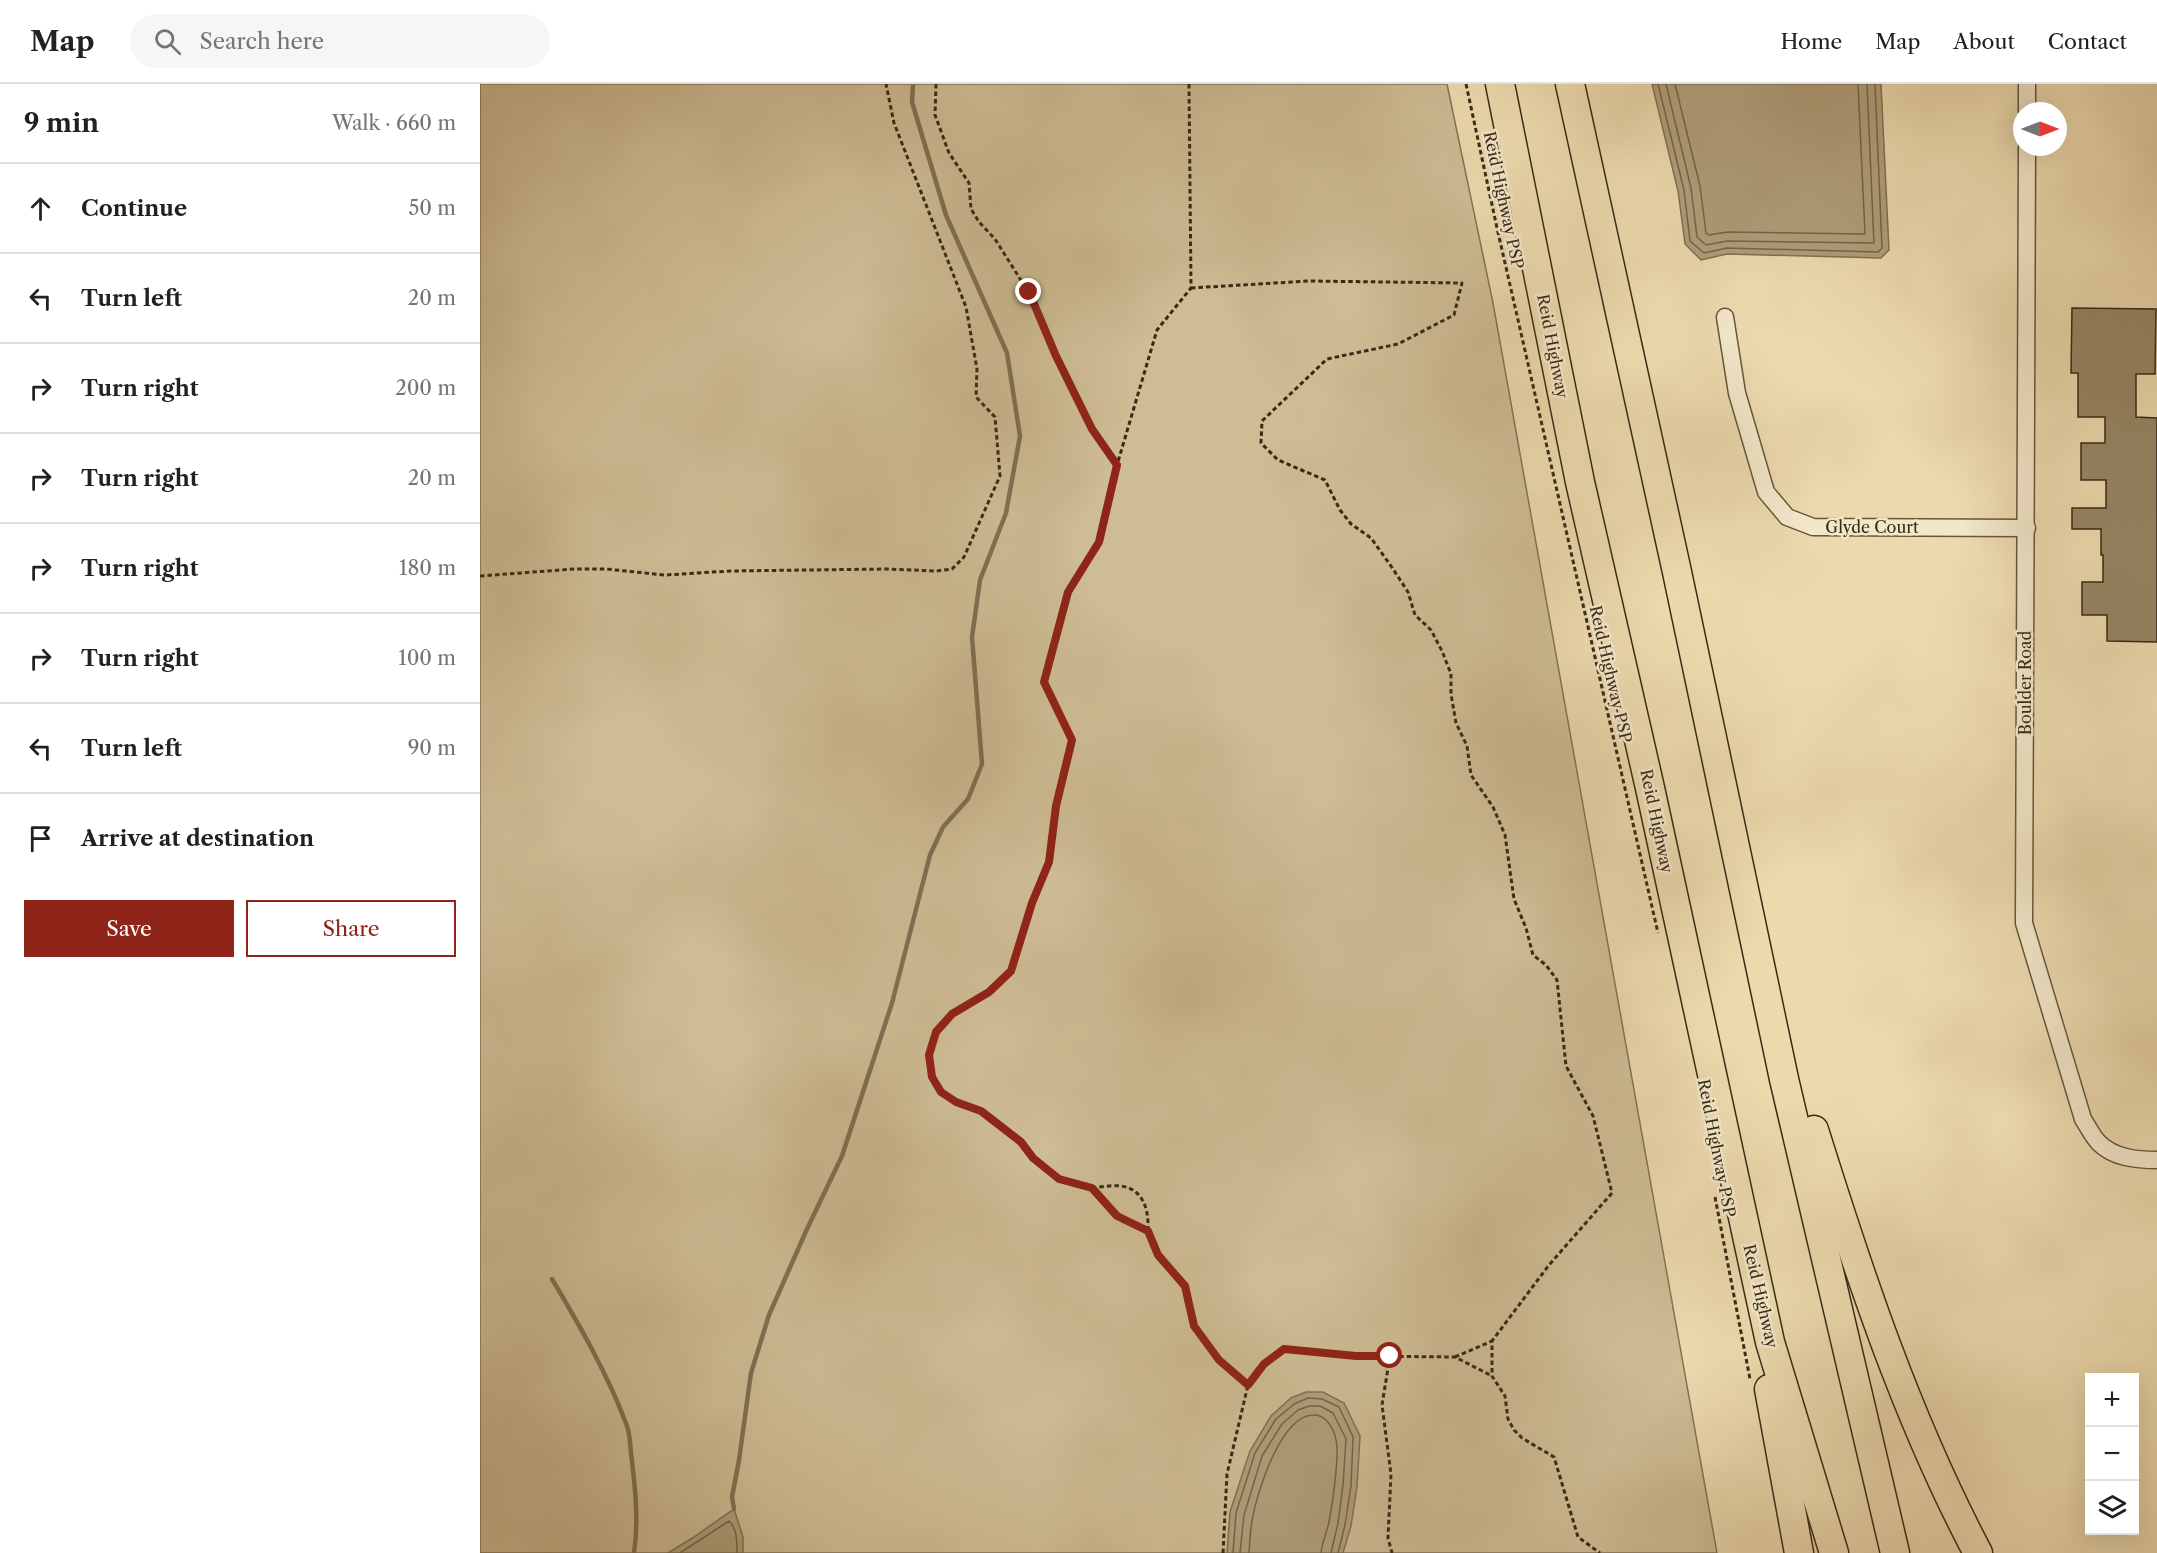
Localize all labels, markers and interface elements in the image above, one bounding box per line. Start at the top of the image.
search box [130,14,550,68]
text: Map [30,24,94,58]
icon: search [151,25,184,58]
text: Search here [199,28,324,55]
text: Home [1781,29,1842,54]
text: Map [1875,29,1920,54]
text: About [1953,29,2015,54]
text: Contact [2048,29,2127,54]
north arrow [2013,102,2067,156]
text: 9 min [24,107,99,139]
text: Walk · 660 m [332,111,456,135]
street label: Reid Highway PSP [1480,129,1528,271]
icon: ahead [24,192,57,225]
text: Continue [81,195,187,222]
text: 50 m [409,196,456,220]
route end [1015,278,1041,304]
icon: left [24,282,57,315]
text: Turn left [81,285,182,312]
text: 20 m [408,286,456,310]
street label: Reid Highway [1533,292,1573,401]
icon: right [24,372,57,405]
text: Turn right [81,375,199,402]
text: 200 m [395,376,456,400]
icon: right [24,462,57,495]
text: Turn right [81,465,199,492]
text: 20 m [408,466,456,490]
street label: Glyde Court [1825,517,1919,537]
icon: right [24,552,57,585]
text: Turn right [81,555,199,582]
text: 180 m [399,556,456,580]
street label: Reid Highway PSP [1585,603,1637,745]
street label: Boulder Road [2015,630,2035,735]
icon: right [24,642,57,675]
text: Turn right [81,645,199,672]
text: 100 m [398,646,456,670]
icon: left [24,732,57,765]
text: Turn left [81,735,182,762]
text: 90 m [408,736,456,760]
street label: Reid Highway [1636,767,1678,876]
icon: arrive [24,822,57,855]
text: Arrive at destination [81,825,314,852]
button: Save [24,900,234,957]
button: Share [246,900,456,957]
street label: Reid Highway PSP [1694,1077,1740,1219]
street label: Reid Highway [1739,1242,1783,1351]
route start [1376,1342,1402,1368]
map controls [2085,1373,2139,1535]
button: + [2085,1373,2139,1427]
button: − [2085,1427,2139,1481]
button: layers [2085,1481,2139,1535]

